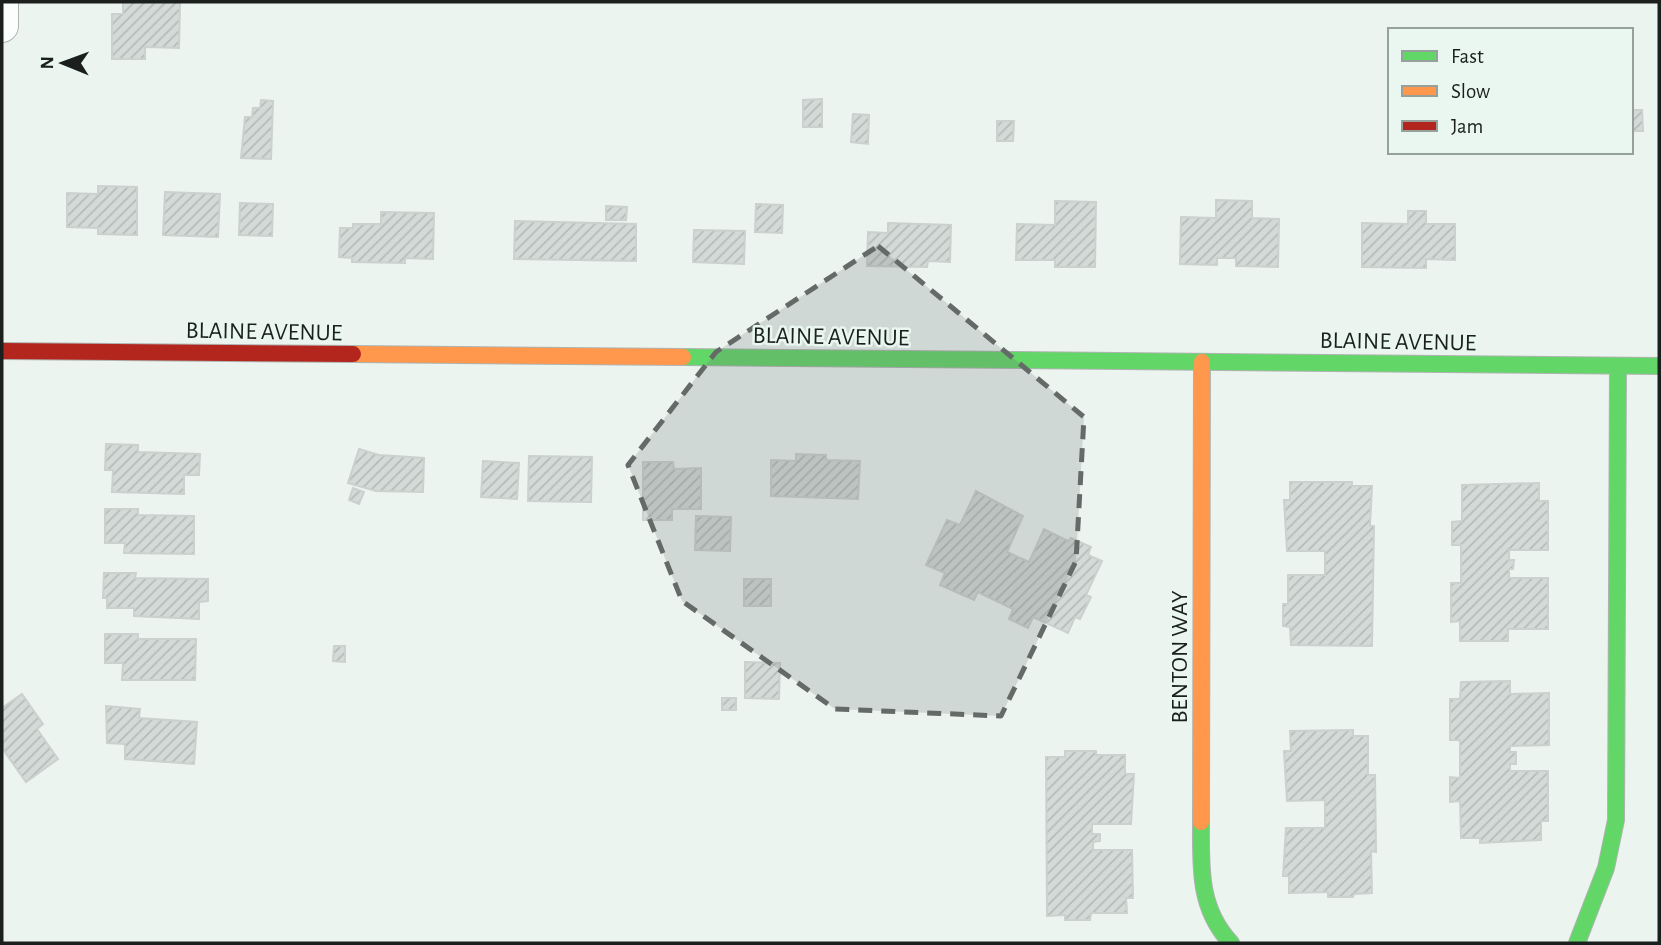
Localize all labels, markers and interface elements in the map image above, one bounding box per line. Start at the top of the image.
north arrow [28,28,98,98]
legend [1388,28,1633,154]
text: Fast [1451,46,1484,67]
text: N [38,56,57,70]
text: Slow [1451,81,1490,102]
text: Jam [1451,116,1483,137]
street label: BLAINE AVENUE [186,319,343,345]
street label: BLAINE AVENUE [753,324,910,350]
street label: BLAINE AVENUE [1320,329,1477,355]
street label: BENTON WAY [1168,590,1192,724]

